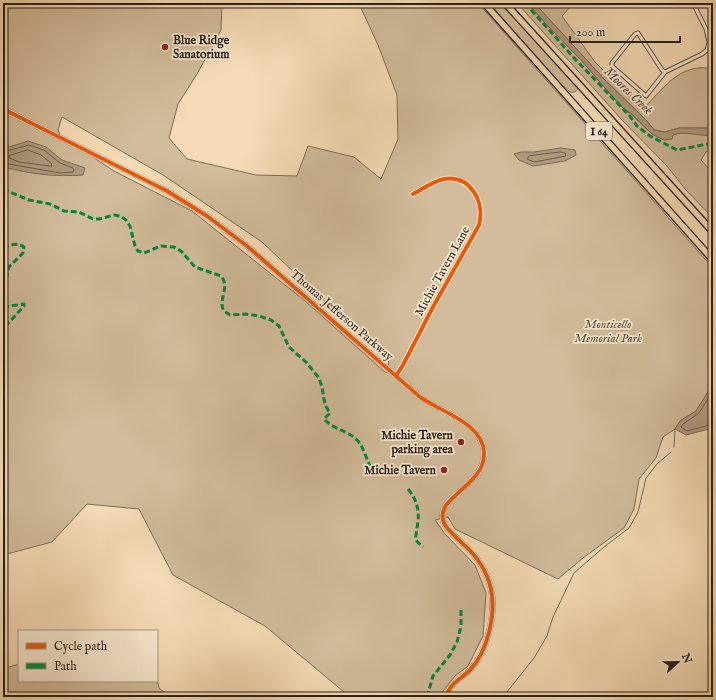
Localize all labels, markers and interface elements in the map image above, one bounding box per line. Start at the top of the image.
scale bar [570,18,680,44]
text: 200 m [576,25,605,40]
place label: Blue Ridge Sanatorium [173,33,230,62]
marker: Blue Ridge Sanatorium [160,42,170,52]
water label: Moores Creek [600,63,657,119]
road number: I 64 [586,122,612,140]
street label: Michie Tavern Lane [412,223,473,319]
street label: Thomas Jefferson Parkway [287,267,396,365]
park label: Monticello Memorial Park [574,317,642,346]
place label: Michie Tavern parking area [381,428,454,458]
marker: Michie Tavern parking area [456,437,466,447]
place label: Michie Tavern [364,463,437,478]
marker: Michie Tavern [439,465,449,475]
legend [18,630,158,682]
text: Cycle path [54,639,108,655]
north arrow [658,642,698,682]
text: N [678,651,695,666]
text: Path [54,659,77,674]

